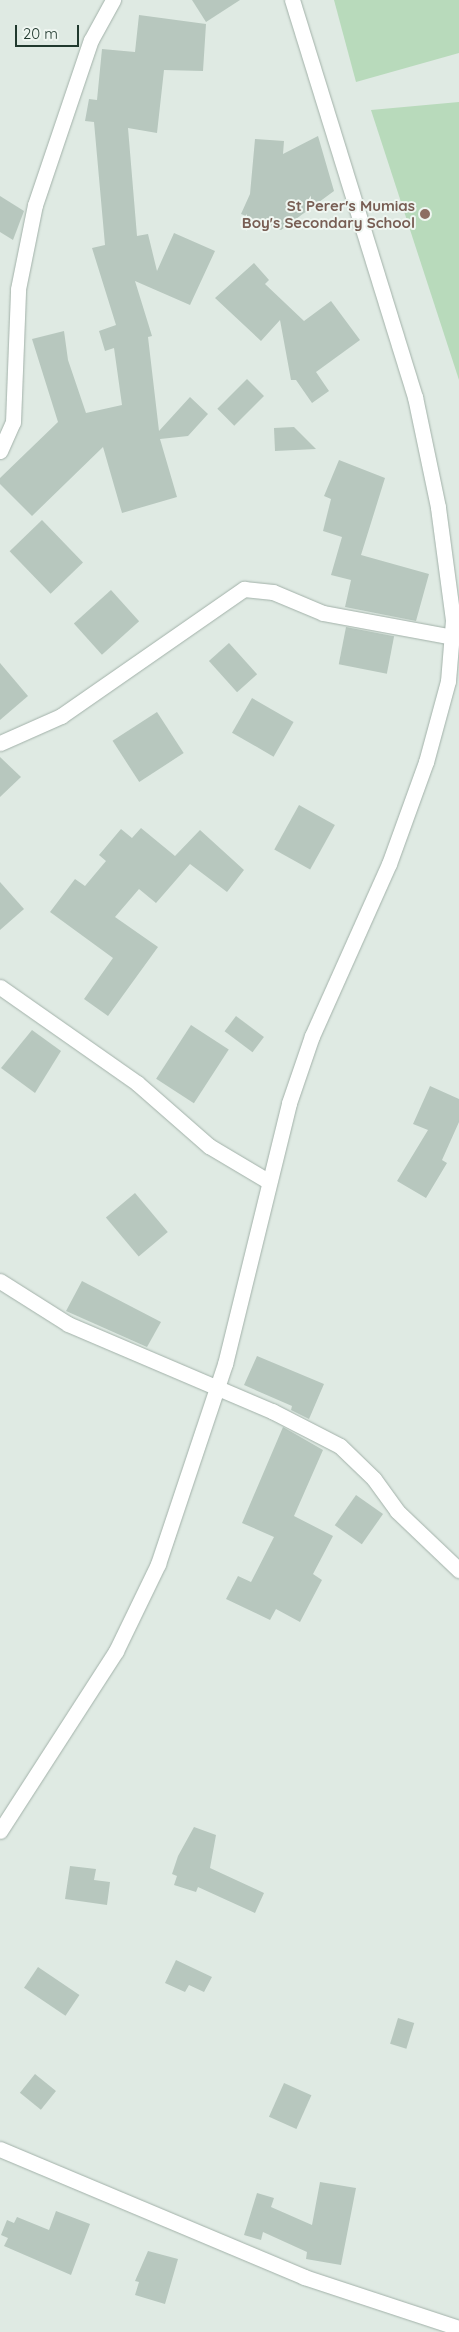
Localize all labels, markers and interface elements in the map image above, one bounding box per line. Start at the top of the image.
scale bar [18,15,81,47]
text: 20 m [23,24,58,43]
place label: St Perer's Mumias Boy's Secondary School [242,196,415,231]
marker: St Perer's Mumias Boy's Secondary School [419,208,431,220]

